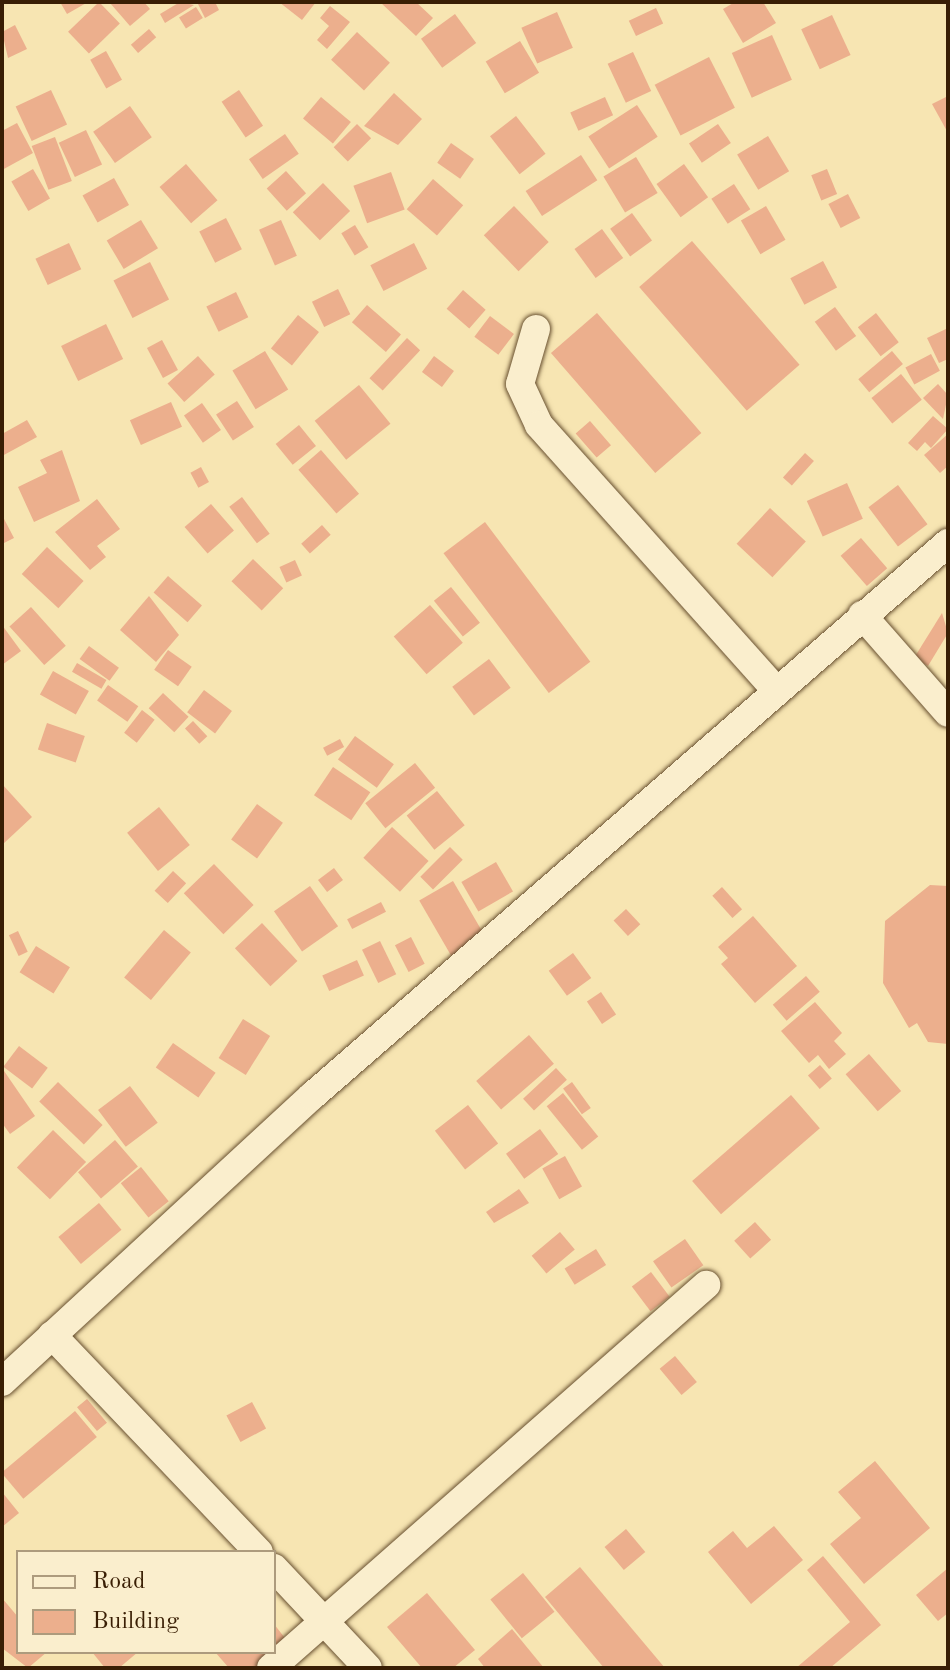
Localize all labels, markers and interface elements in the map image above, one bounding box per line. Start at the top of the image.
legend [16,1550,276,1654]
text: Road [92,1570,145,1594]
text: Building [92,1610,179,1634]

